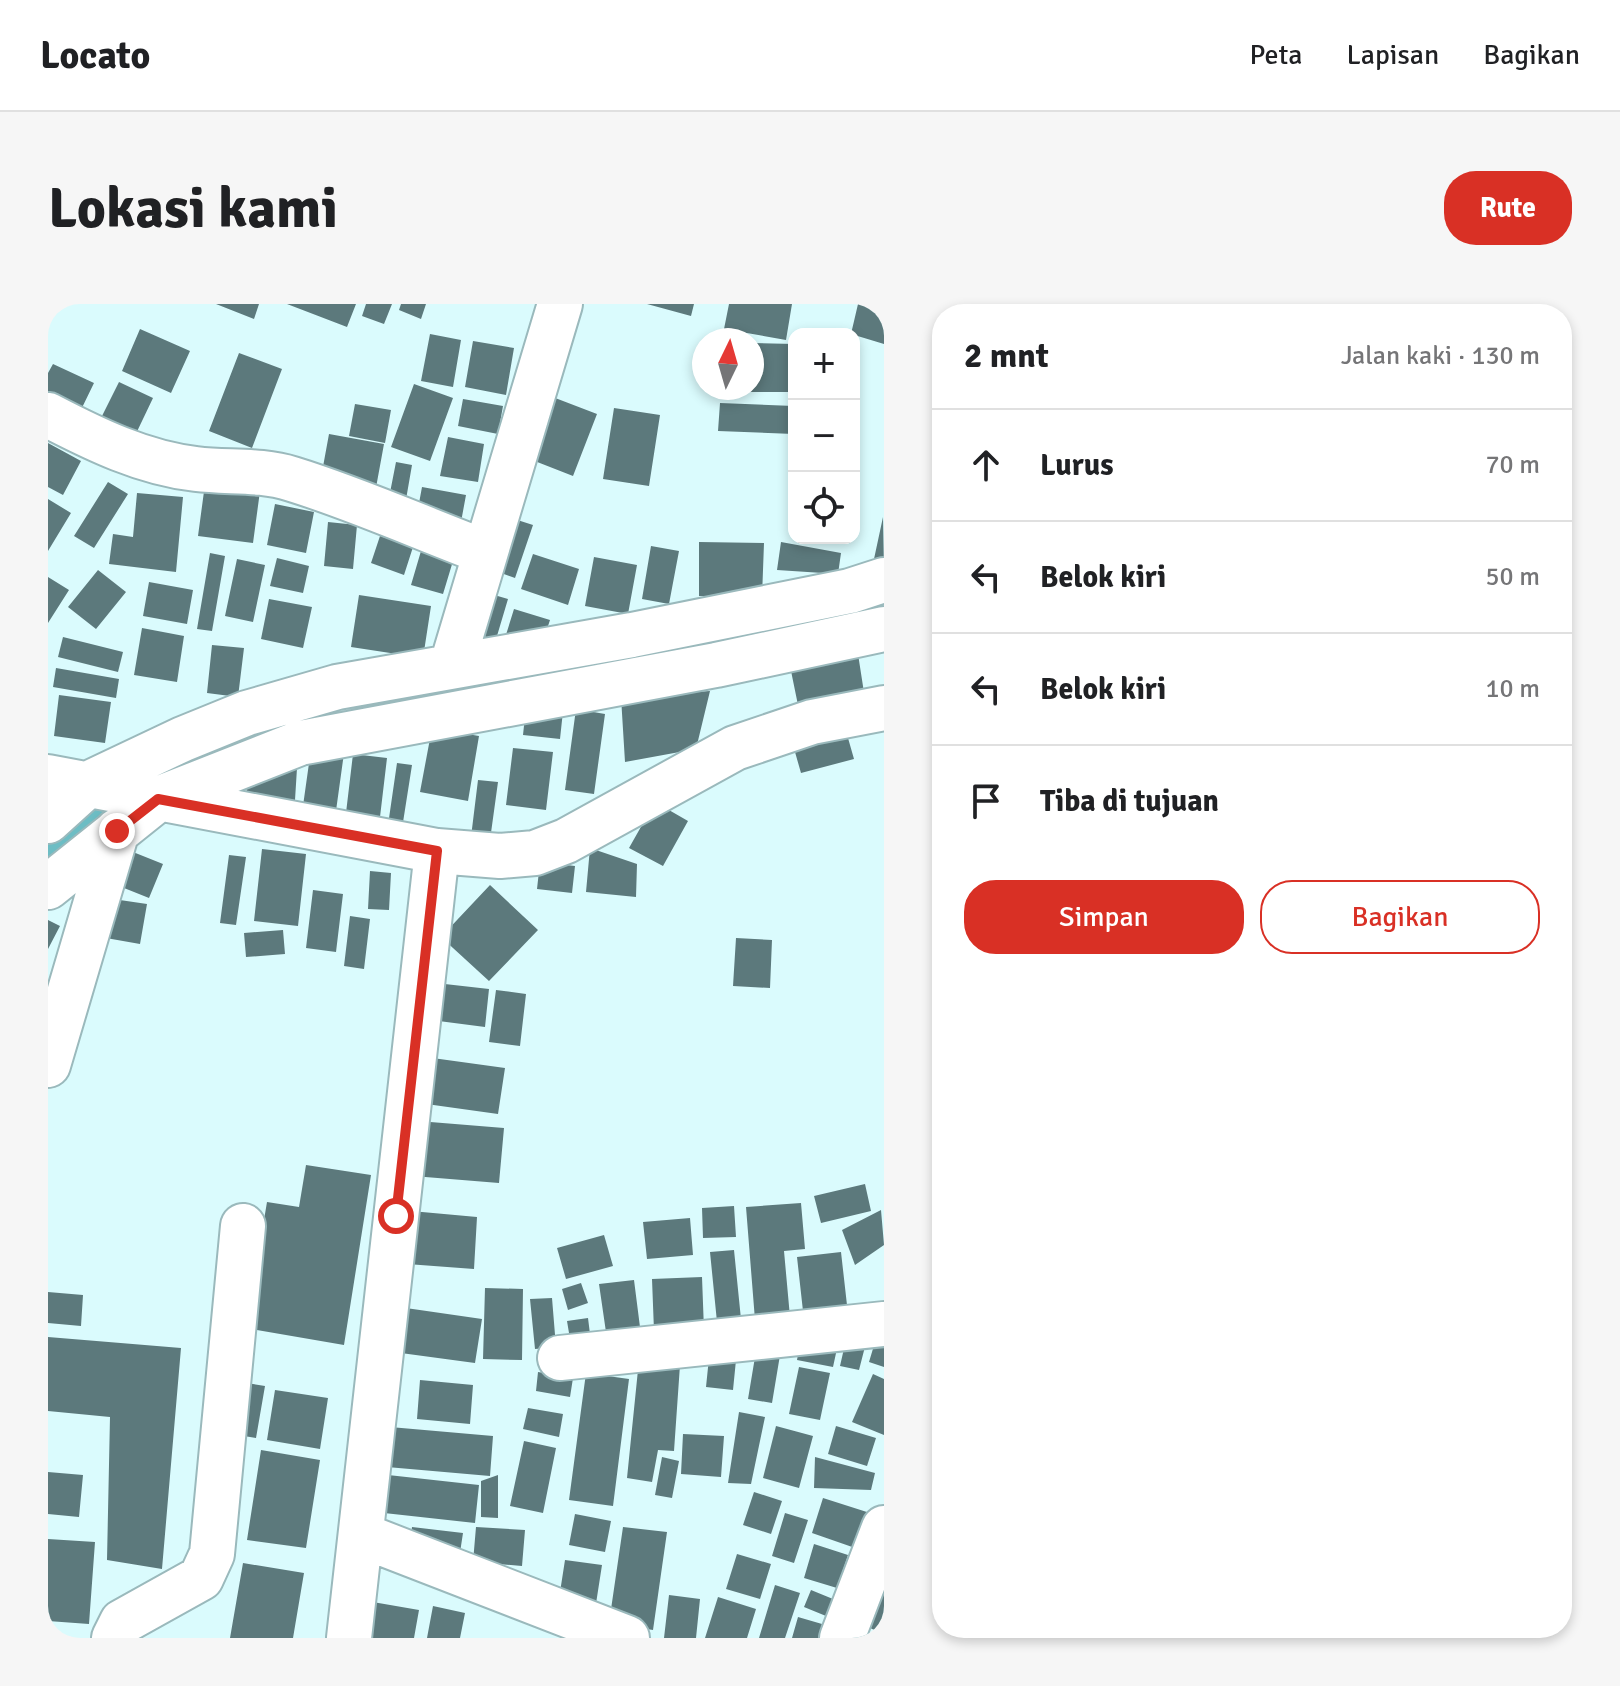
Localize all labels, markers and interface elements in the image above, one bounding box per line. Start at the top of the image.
text: Locato [40,32,150,79]
text: Peta [1249,38,1303,72]
text: Lapisan [1347,38,1439,72]
text: Bagikan [1483,38,1580,72]
button: Rute [1444,171,1572,245]
text: Lokasi kami [48,174,338,243]
north arrow [692,328,764,400]
map controls [788,328,860,544]
button: + [788,328,860,400]
text: 2 mnt [964,335,1049,377]
text: Jalan kaki · 130 m [1341,340,1540,372]
button: − [788,400,860,472]
icon: ahead [964,443,1008,487]
text: Lurus [1040,447,1114,484]
text: 70 m [1485,449,1540,481]
button: locate [788,472,860,544]
icon: left [964,555,1008,599]
text: Belok kiri [1040,559,1166,596]
text: 50 m [1485,561,1540,593]
icon: left [964,667,1008,711]
text: Belok kiri [1040,671,1166,708]
text: 10 m [1485,673,1540,705]
icon: arrive [964,779,1008,823]
text: Tiba di tujuan [1040,783,1219,820]
route end [99,813,135,849]
button: Simpan [964,880,1244,954]
button: Bagikan [1260,880,1540,954]
route start [378,1198,414,1234]

